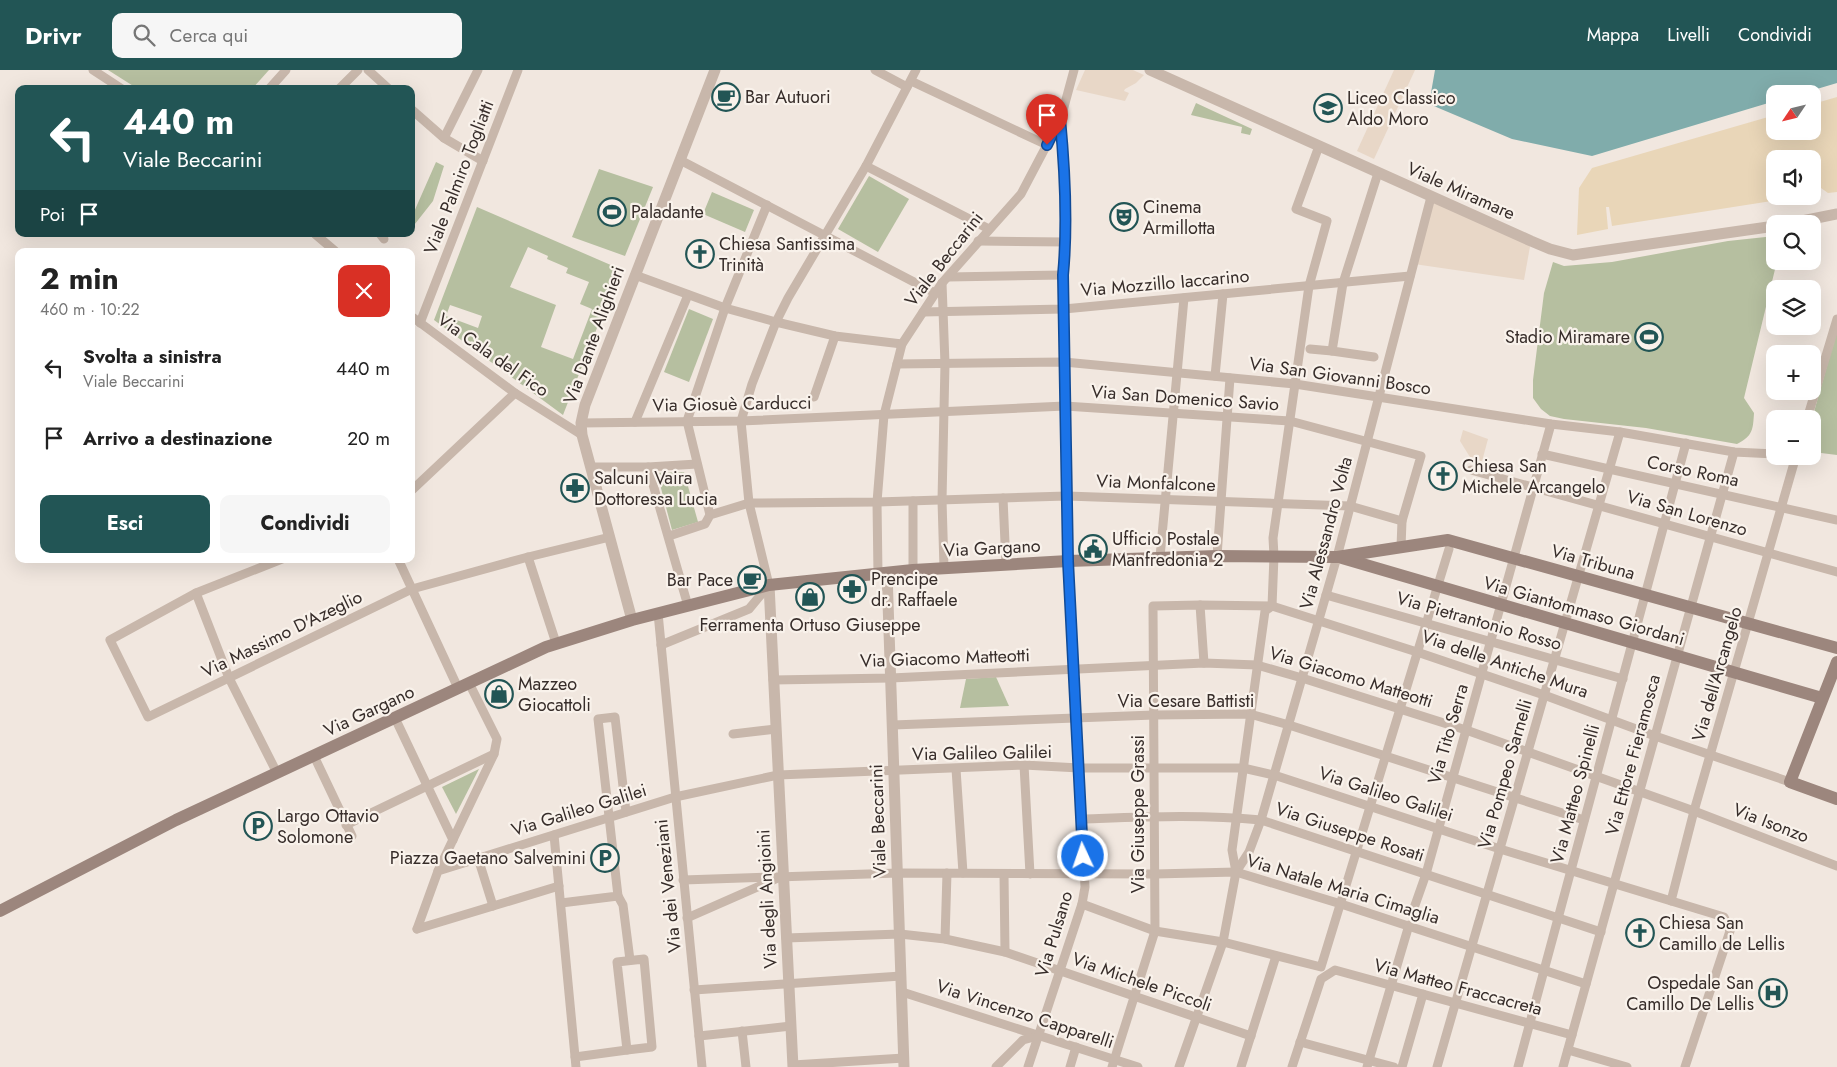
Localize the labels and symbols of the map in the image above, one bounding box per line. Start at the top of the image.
cafe icon: Bar Autuori [711,82,741,112]
place label: Bar Autuori [745,84,831,110]
place label: Liceo Classico Aldo Moro [1347,85,1456,132]
north arrow [1766,85,1821,140]
school or university icon: Liceo Classico Aldo Moro [1313,93,1343,123]
pin [1026,94,1068,145]
street label: Viale Palmiro Togliatti [418,96,500,258]
street label: Viale Miramare [1403,156,1519,226]
place label: Cinema Armillotta [1143,194,1215,241]
sports icon: Paladante [597,197,627,227]
place label: Paladante [631,199,704,225]
theatre icon: Cinema Armillotta [1109,202,1139,232]
street label: Viale Beccarini [899,206,989,312]
place label: Chiesa Santissima Trinità [719,231,855,278]
church icon: Chiesa Santissima Trinità [685,239,715,269]
street label: Via Dante Alighieri [557,262,631,408]
street label: Via Mozzillo Iaccarino [1080,263,1251,303]
street label: Via Cala del Fico [432,307,554,403]
sports icon: Stadio Miramare [1634,322,1664,352]
place label: Stadio Miramare [1505,324,1630,350]
street label: Via San Giovanni Bosco [1247,350,1433,402]
street label: Via San Domenico Savio [1090,378,1280,418]
street label: Via Giosuè Carducci [652,390,812,418]
street label: Corso Roma [1645,449,1741,493]
place label: Chiesa San Michele Arcangelo [1462,453,1606,500]
street label: Via Alessandro Volta [1293,454,1359,612]
church icon: Chiesa San Michele Arcangelo [1428,461,1458,491]
place label: Salcuni Vaira Dottoressa Lucia [594,465,717,512]
street label: Via Monfalcone [1096,468,1216,498]
pharmacy icon: Salcuni Vaira Dottoressa Lucia [560,473,590,503]
street label: Via San Lorenzo [1624,483,1751,543]
place label: Ufficio Postale Manfredonia 2 [1112,526,1224,573]
street label: Via Gargano [943,532,1041,564]
public building icon: Ufficio Postale Manfredonia 2 [1078,534,1108,564]
street label: Via Tribuna [1548,538,1638,586]
cafe icon: Bar Pace [737,565,767,595]
place label: Prencipe dr. Raffaele [871,566,958,613]
place label: Bar Pace [667,567,733,593]
street label: Via Giantommaso Giordani [1480,570,1688,652]
pharmacy icon: Prencipe dr. Raffaele [837,574,867,604]
shop icon: Ferramenta Ortuso Giuseppe [795,582,825,612]
street label: Via Massimo D'Azeglio [197,584,367,684]
street label: Via Pietrantonio Rosso [1393,585,1565,657]
street label: Via dell'Arcangelo [1685,604,1749,744]
place label: Ferramenta Ortuso Giuseppe [700,612,920,638]
street label: Via delle Antiche Mura [1418,623,1592,705]
street label: Via Giacomo Matteotti [1266,640,1436,714]
street label: Via Giacomo Matteotti [860,642,1030,674]
place label: Mazzeo Giocattoli [518,671,591,718]
street label: Via Ettore Fieramosca [1599,672,1667,838]
street label: Via Gargano [319,679,419,743]
shop icon: Mazzeo Giocattoli [484,679,514,709]
street label: Via Tito Serra [1421,681,1475,787]
street label: Via Cesare Battisti [1118,688,1254,714]
street label: Via Pompeo Sarnelli [1471,696,1539,852]
street label: Via Matteo Spinelli [1544,721,1606,867]
street label: Via Giuseppe Grassi [1125,735,1151,893]
street label: Via Galileo Galilei [912,739,1052,767]
street label: Via Galileo Galilei [1315,760,1457,828]
street label: Viale Beccarini [863,763,893,879]
street label: Via Galileo Galilei [508,777,650,843]
street label: Via Giuseppe Rosati [1272,796,1428,868]
street label: Via Isonzo [1729,797,1813,849]
place label: Largo Ottavio Solomone [277,803,379,850]
parking icon: Largo Ottavio Solomone [243,811,273,841]
street label: Via dei Veneziani [648,818,688,954]
street label: Via degli Angioini [750,829,784,969]
position arrow [1056,829,1108,881]
parking icon: Piazza Gaetano Salvemini [590,843,620,873]
place label: Piazza Gaetano Salvemini [390,845,586,871]
street label: Via Natale Maria Cimaglia [1243,847,1443,931]
street label: Via Pulsano [1029,888,1079,980]
place label: Chiesa San Camillo de Lellis [1659,910,1785,957]
church icon: Chiesa San Camillo de Lellis [1625,918,1655,948]
street label: Via Michele Piccoli [1069,946,1215,1018]
street label: Via Matteo Fraccacreta [1371,952,1545,1022]
place label: Ospedale San Camillo De Lellis [1626,970,1754,1017]
street label: Via Vincenzo Capparelli [933,973,1117,1055]
hospital icon: Ospedale San Camillo De Lellis [1758,978,1788,1008]

